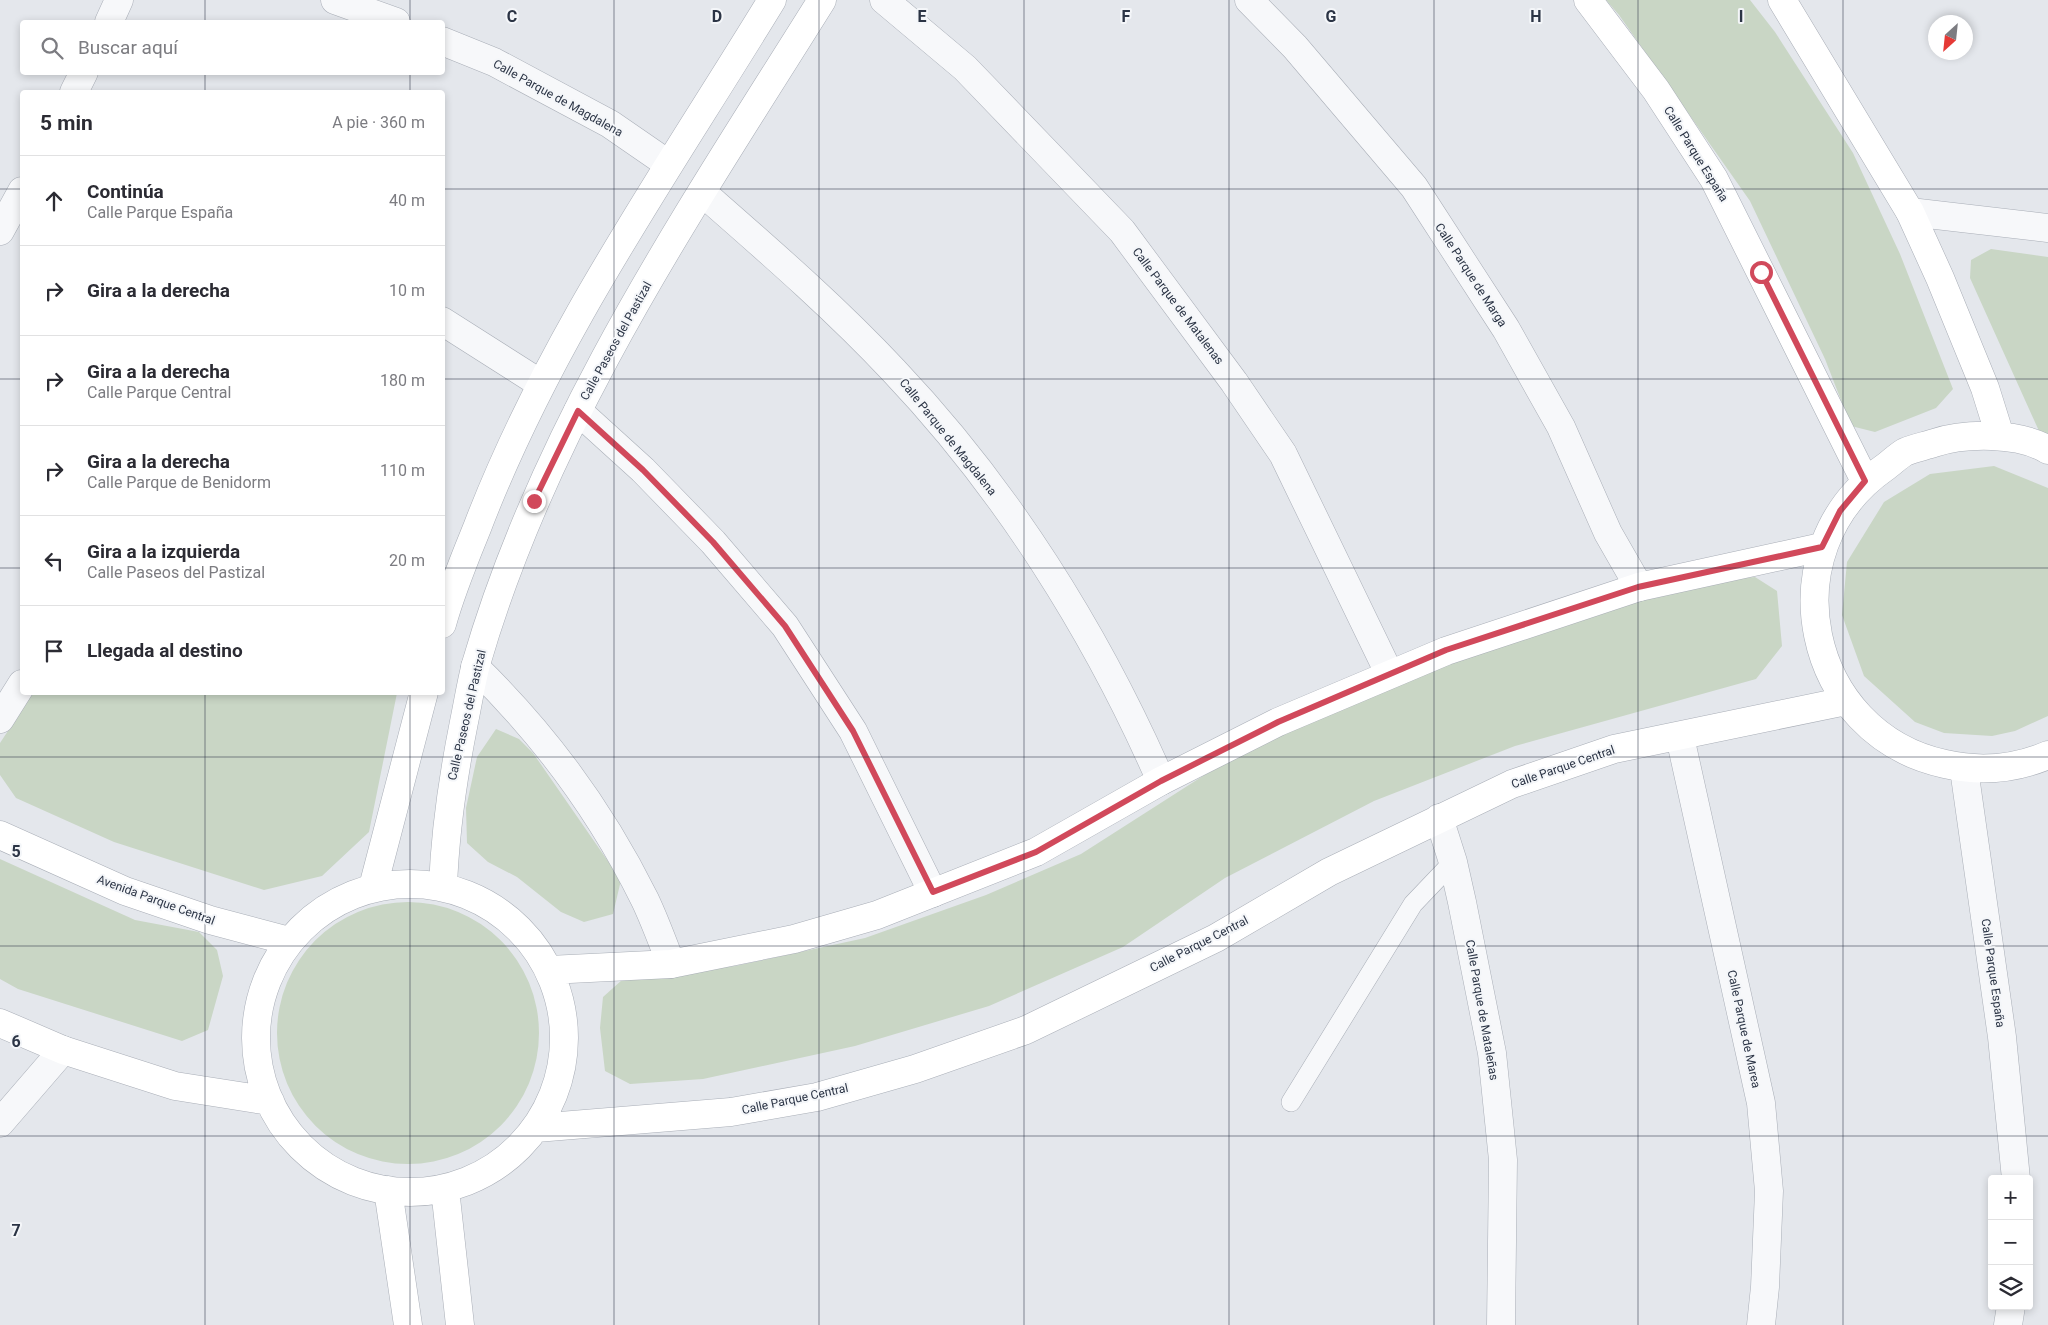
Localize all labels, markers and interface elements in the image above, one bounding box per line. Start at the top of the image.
text: C [507,7,517,26]
text: D [712,7,722,26]
text: E [918,7,927,26]
text: F [1122,7,1131,26]
text: G [1326,7,1337,26]
text: H [1530,7,1542,26]
text: I [1739,7,1743,26]
north arrow [1928,15,1973,60]
search box [20,20,445,75]
icon: search [38,34,66,62]
text: Buscar aquí [78,36,178,59]
street label: Calle Parque de Magdalena [491,57,625,139]
street label: Calle Parque España [1661,104,1731,204]
text: 5 min [40,111,93,135]
text: A pie · 360 m [332,113,425,132]
text: Continúa [87,180,164,203]
icon: ahead [40,187,68,215]
text: 40 m [389,191,425,210]
text: Calle Parque España [87,203,233,222]
street label: Calle Parque de Marga [1432,221,1510,329]
street label: Calle Parque de Matalenas [1130,245,1226,367]
route start [1750,261,1773,284]
icon: right [40,277,68,305]
text: Gira a la derecha [87,279,230,302]
street label: Calle Paseos del Pastizal [577,279,655,403]
text: 10 m [389,281,425,300]
text: Gira a la derecha [87,360,230,383]
icon: right [40,367,68,395]
text: 180 m [380,371,425,390]
street label: Calle Parque de Magdalena [897,376,999,498]
text: Calle Parque Central [87,383,231,402]
text: Gira a la derecha [87,450,230,473]
icon: right [40,457,68,485]
text: 110 m [380,461,425,480]
text: Calle Parque de Benidorm [87,473,271,492]
route end [523,490,546,513]
text: Gira a la izquierda [87,540,240,563]
icon: left [40,547,68,575]
text: 20 m [389,551,425,570]
text: Calle Paseos del Pastizal [87,563,265,582]
icon: arrive [40,637,68,665]
text: Llegada al destino [87,639,243,662]
street label: Calle Paseos del Pastizal [445,648,489,782]
street label: Calle Parque Central [1510,743,1616,791]
text: 5 [11,842,21,861]
street label: Avenida Parque Central [95,872,217,928]
street label: Calle Parque Central [1148,913,1250,975]
street label: Calle Parque España [1978,918,2008,1028]
street label: Calle Parque de Mataleñas [1463,939,1501,1081]
street label: Calle Parque de Marea [1725,969,1763,1089]
text: 6 [11,1032,21,1051]
street label: Calle Parque Central [741,1081,849,1117]
map controls [1988,1175,2033,1310]
button: + [1988,1175,2033,1220]
button: − [1988,1220,2033,1265]
text: 7 [11,1221,21,1240]
button: layers [1988,1265,2033,1310]

